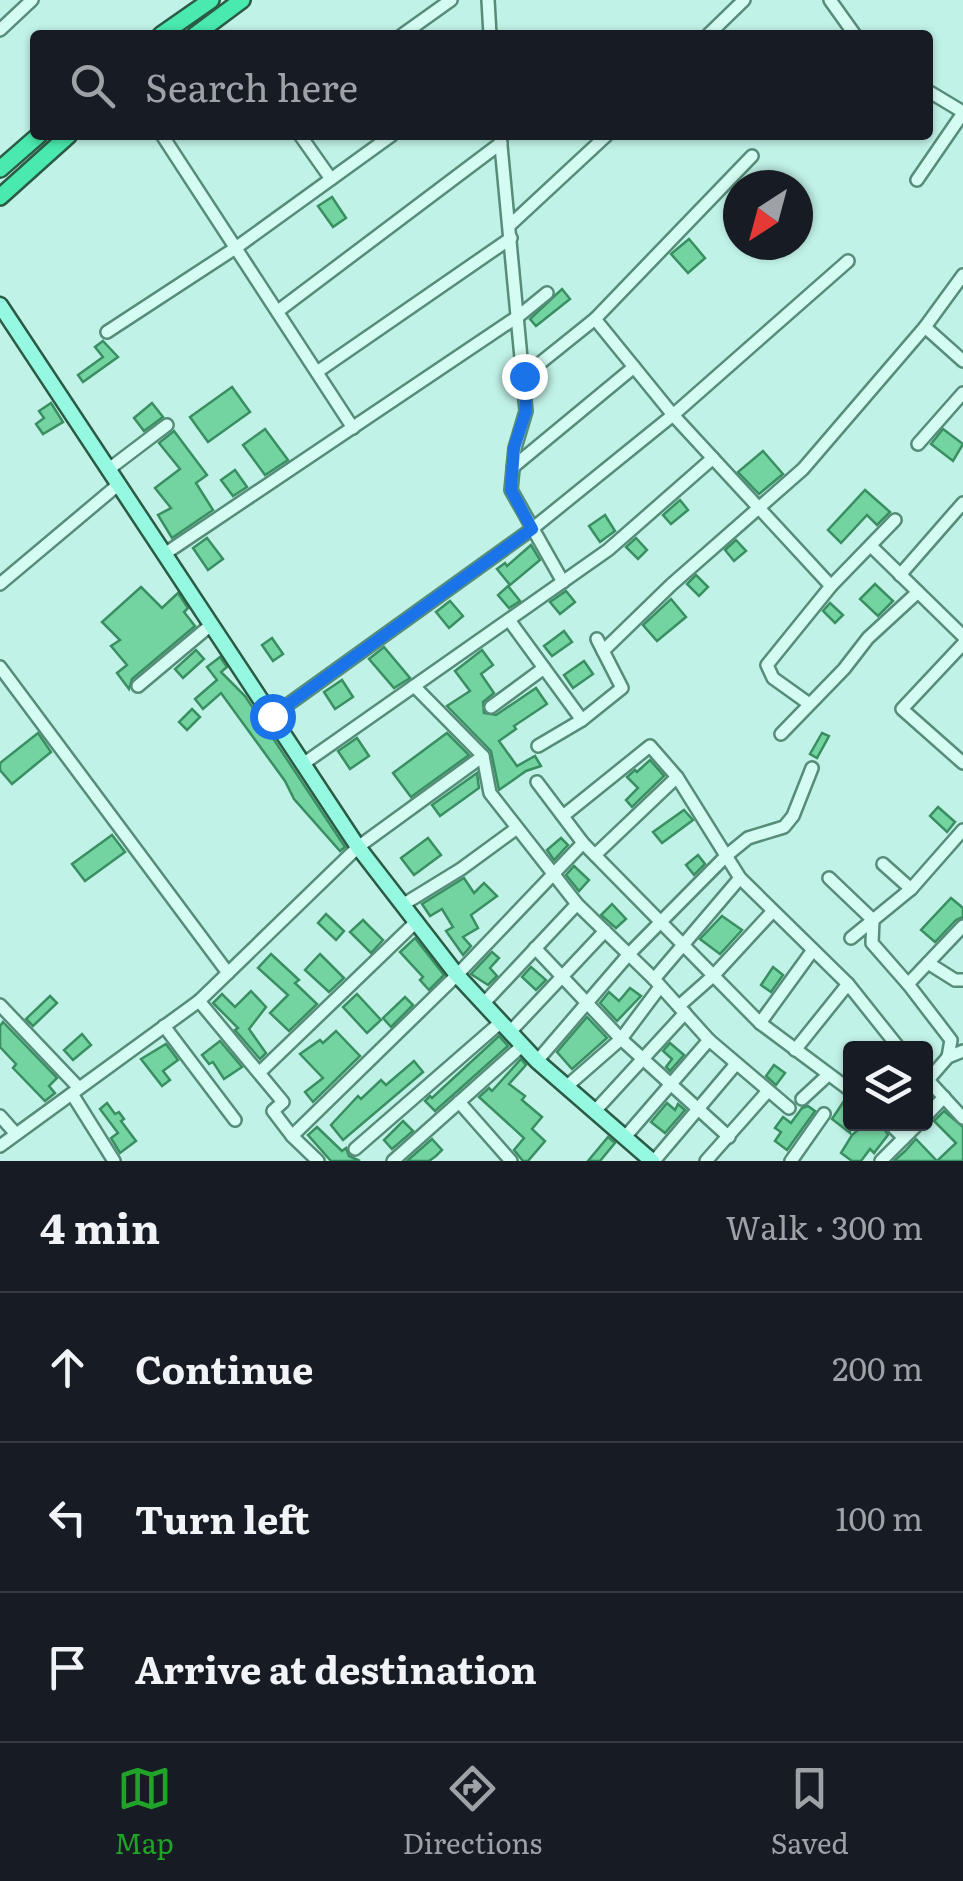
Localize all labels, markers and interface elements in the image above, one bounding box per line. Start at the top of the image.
search box [30,30,933,140]
text: Search here [145,57,358,114]
icon: search [65,58,120,113]
north arrow [723,170,813,260]
route end [502,354,548,400]
route start [250,694,296,740]
map controls [843,1041,933,1131]
button: layers [843,1041,933,1131]
text: 4 min [40,1195,160,1257]
text: Walk · 300 m [726,1202,923,1250]
text: Continue [135,1339,313,1396]
icon: ahead [40,1340,95,1395]
text: 200 m [832,1343,923,1391]
text: Turn left [135,1489,310,1546]
icon: left [40,1490,95,1545]
text: 100 m [836,1493,923,1541]
text: Arrive at destination [135,1639,537,1696]
icon: arrive [40,1640,95,1695]
tab: Map [114,1761,174,1863]
tab: Directions [402,1761,542,1863]
tab: Saved [771,1761,849,1863]

